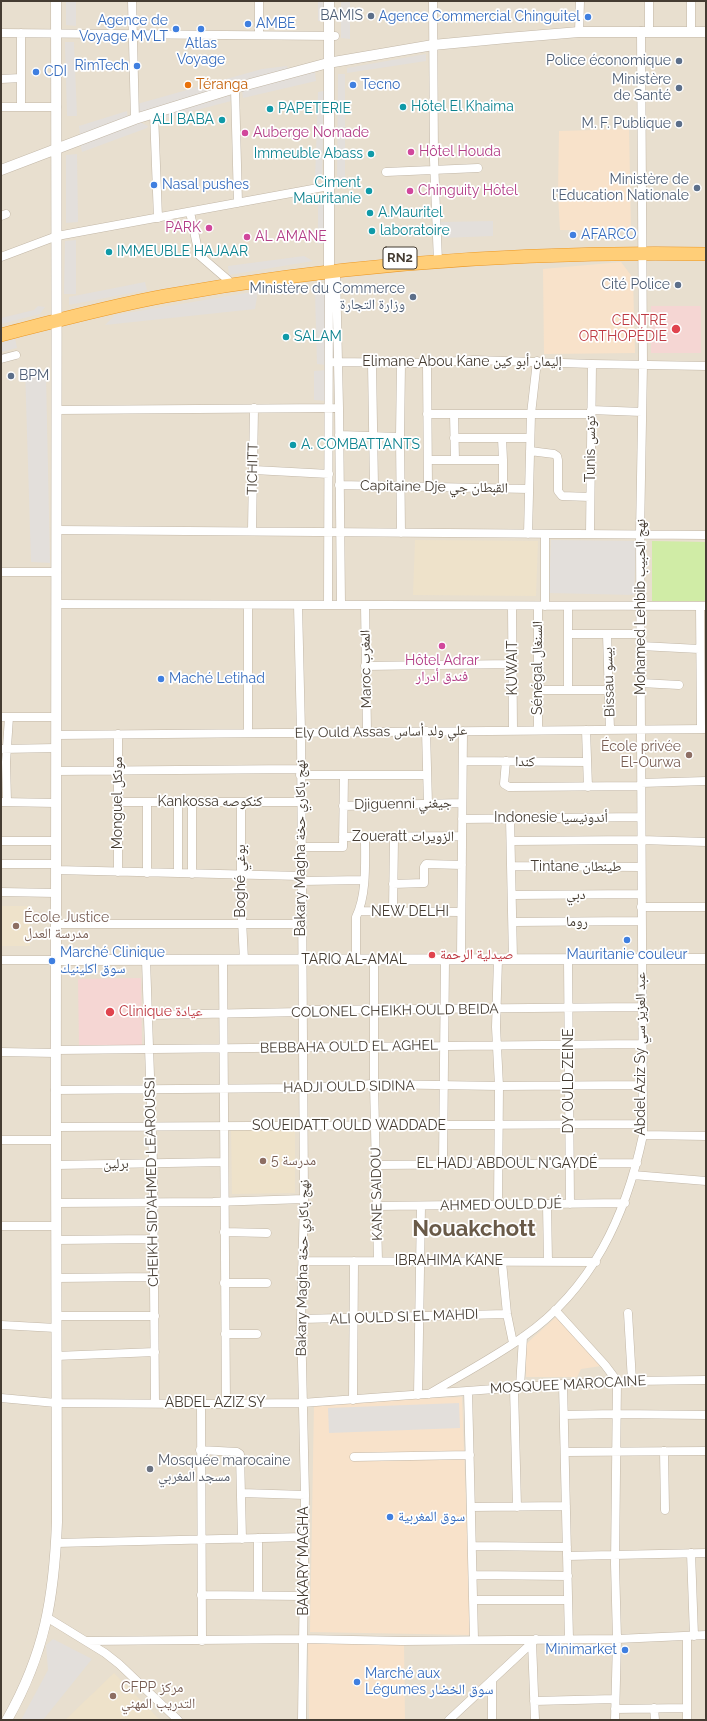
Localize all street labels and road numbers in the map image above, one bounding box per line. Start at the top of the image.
road number: RN2 [383,247,417,269]
street label: Elimane Abou Kane إليمان أبو كين [362,354,562,370]
street label: Tunis تونس [583,416,599,482]
street label: TICHITT [244,443,262,495]
street label: Capitaine Dje القبطان جي [360,477,508,497]
street label: Mohamed Lehbib نهج الحبيب [633,519,649,695]
street label: Sénégal السنغال [530,621,546,715]
street label: Maroc المغرب [357,630,375,708]
street label: KUWAIT [505,641,521,695]
street label: Bissau بيسو [599,647,619,717]
street label: Ely Ould Assas علي ولد أساس [295,722,467,742]
street label: كندا [515,753,535,771]
street label: Monguel مونكل [110,757,126,849]
street label: Bakary Magha نهج باكاري حخة [293,760,309,936]
street label: Kankossa كنكوصه [157,794,263,810]
street label: Djiguenni جيغني [354,795,452,813]
street label: Indonesie أندونيسيا [494,810,608,826]
street label: Zoueratt الزويرات [352,829,454,845]
street label: Boghé بوغي [233,844,249,918]
street label: Tintane طينطان [531,859,621,875]
street label: دبي [566,887,586,903]
street label: NEW DELHI [371,904,449,920]
street label: روما [566,914,588,930]
street label: TARIQ AL-AMAL [301,952,407,968]
street label: Abdel Aziz Sy عبد العزيز سي [633,972,649,1136]
street label: COLONEL CHEIKH OULD BEIDA [291,1001,499,1021]
street label: DY OULD ZEINE [561,1028,577,1134]
street label: BEBBAHA OULD EL AGHEL [260,1037,438,1057]
street label: CHEIKH SID'AHMED LEAROUSSI [142,1077,162,1287]
street label: HADJI OULD SIDINA [283,1077,415,1097]
street label: SOUEIDATT OULD WADDADE [252,1118,446,1134]
street label: KANE SAIDOU [368,1147,386,1241]
street label: برلين [103,1155,129,1173]
street label: EL HADJ ABDOUL N'GAYDÉ [416,1156,598,1172]
street label: Bakary Magha نهج باكاري حخة [293,1179,313,1357]
street label: AHMED OULD DJÉ [440,1196,562,1214]
street label: IBRAHIMA KANE [395,1253,503,1269]
street label: ALI OULD SI EL MAHDI [329,1306,479,1328]
street label: MOSQUEE MAROCAINE [490,1373,646,1397]
street label: ABDEL AZIZ SY [165,1395,265,1411]
street label: BAKARY MAGHA [296,1506,312,1616]

